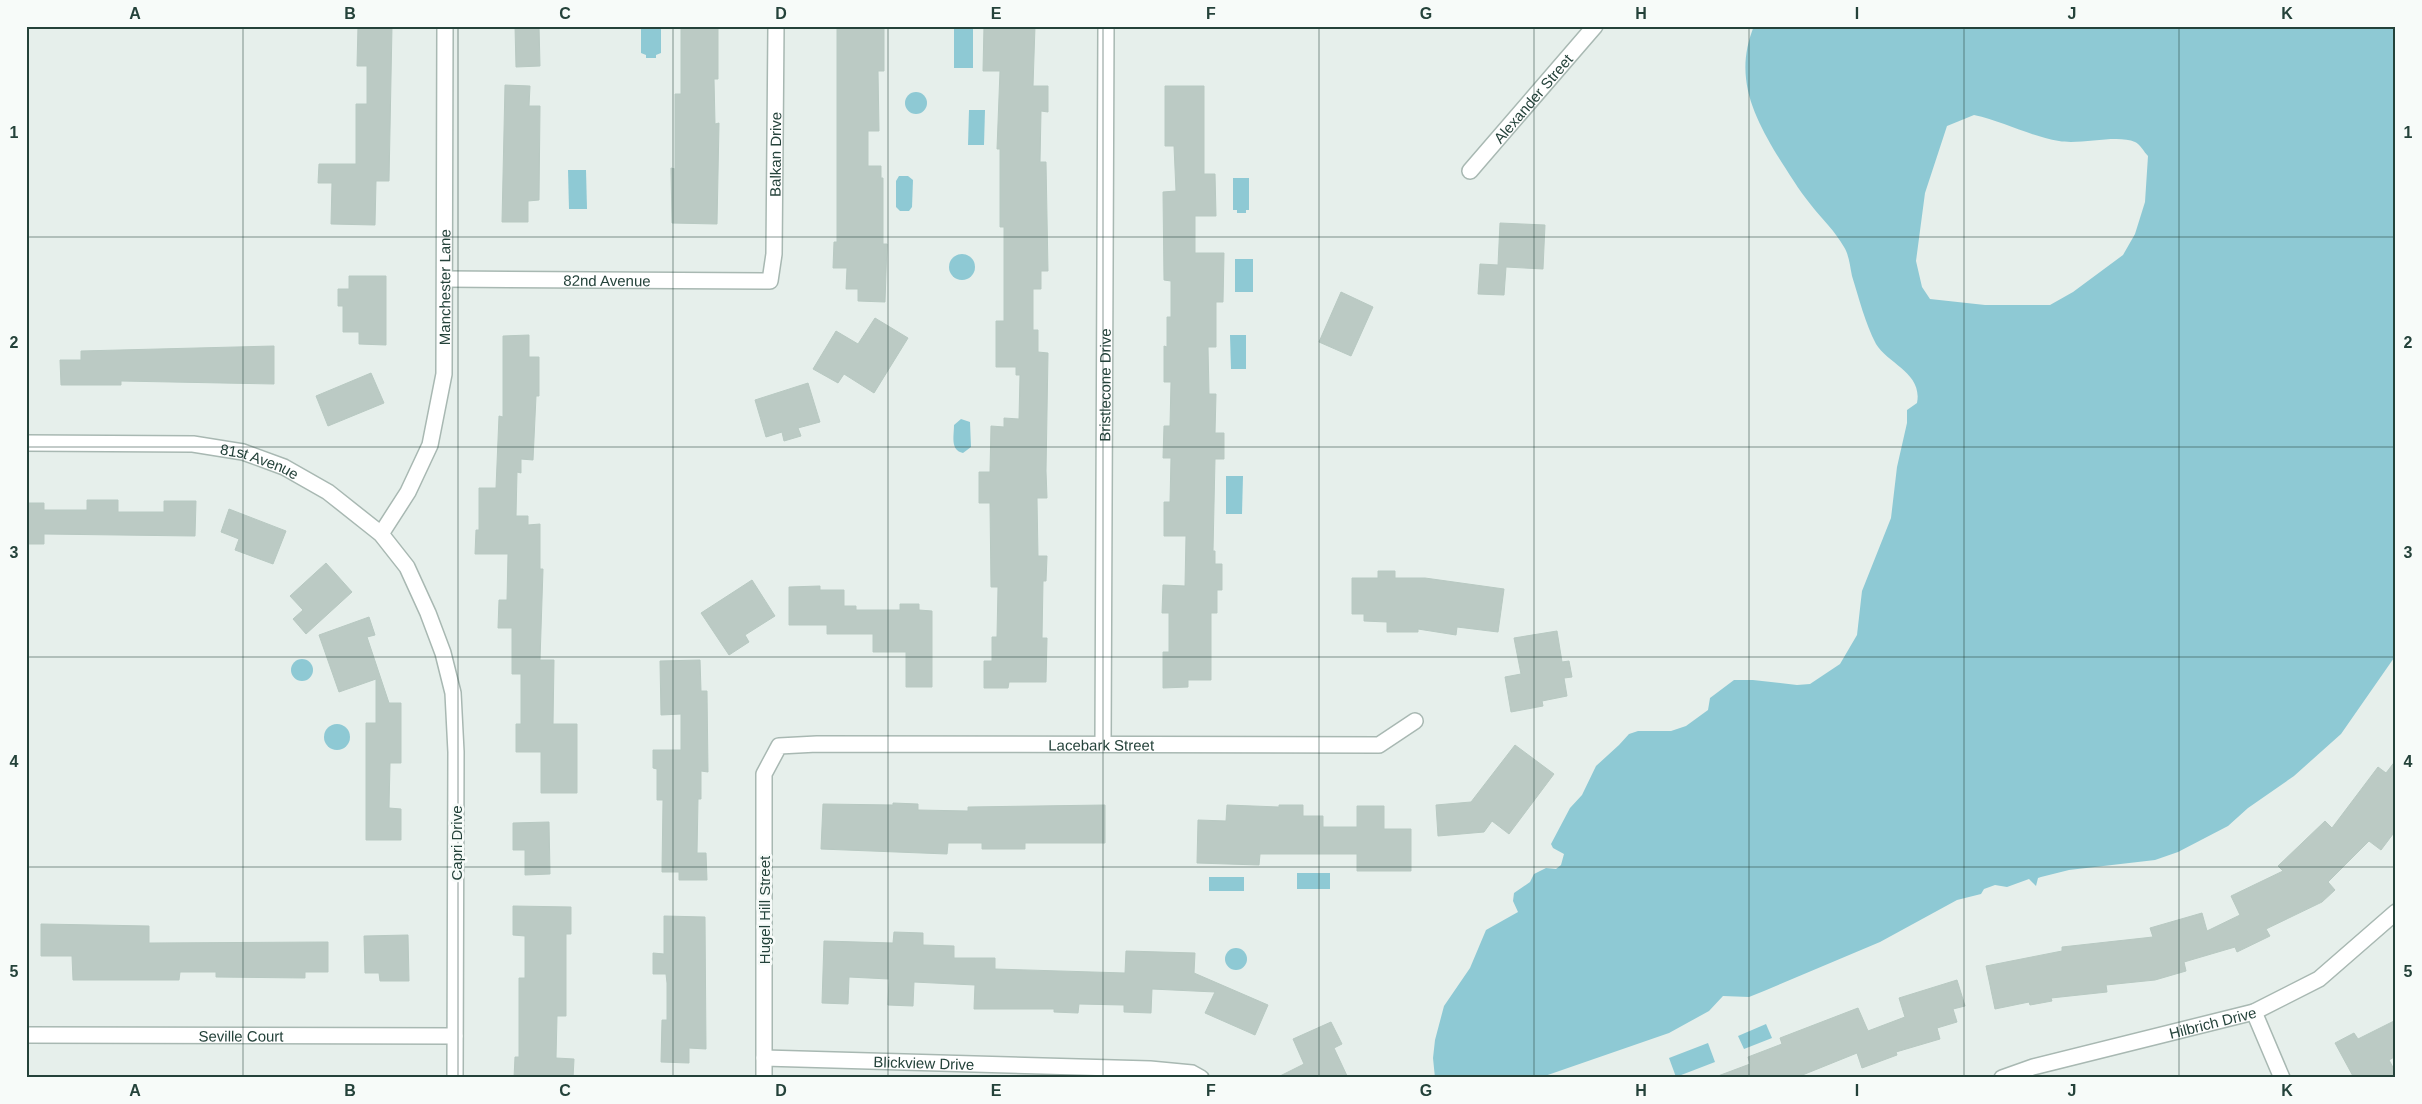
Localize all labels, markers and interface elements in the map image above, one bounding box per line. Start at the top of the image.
text: A [129,5,141,22]
text: B [344,5,356,22]
text: C [559,5,571,22]
text: D [775,5,787,22]
text: E [991,5,1002,22]
text: F [1206,5,1216,22]
text: G [1420,5,1432,22]
text: H [1635,5,1647,22]
text: I [1855,5,1859,22]
text: J [2068,5,2076,22]
text: K [2281,5,2293,22]
street label: Alexander Street [1490,50,1576,146]
street label: Balkan Drive [766,112,784,197]
text: 1 [10,124,19,141]
text: 1 [2404,124,2413,141]
street label: Manchester Lane [436,229,453,345]
street label: 82nd Avenue [563,271,651,289]
street label: Bristlecone Drive [1096,328,1113,442]
text: 2 [10,334,19,351]
text: 2 [2404,334,2413,351]
street label: 81st Avenue [219,440,302,482]
text: 3 [10,544,19,561]
text: 3 [2404,544,2413,561]
street label: Lacebark Street [1048,736,1155,753]
text: 4 [10,753,19,770]
text: 4 [2404,753,2413,770]
street label: Capri Drive [448,805,465,881]
street label: Hugel Hill Street [756,855,773,964]
text: 5 [10,963,19,980]
text: 5 [2404,963,2413,980]
street label: Hilbrich Drive [2167,1003,2258,1041]
street label: Seville Court [198,1027,284,1044]
street label: Blickview Drive [873,1053,975,1072]
text: A [129,1082,141,1099]
text: B [344,1082,356,1099]
text: C [559,1082,571,1099]
text: D [775,1082,787,1099]
text: E [991,1082,1002,1099]
text: F [1206,1082,1216,1099]
text: G [1420,1082,1432,1099]
text: H [1635,1082,1647,1099]
text: I [1855,1082,1859,1099]
text: J [2068,1082,2076,1099]
text: K [2281,1082,2293,1099]

